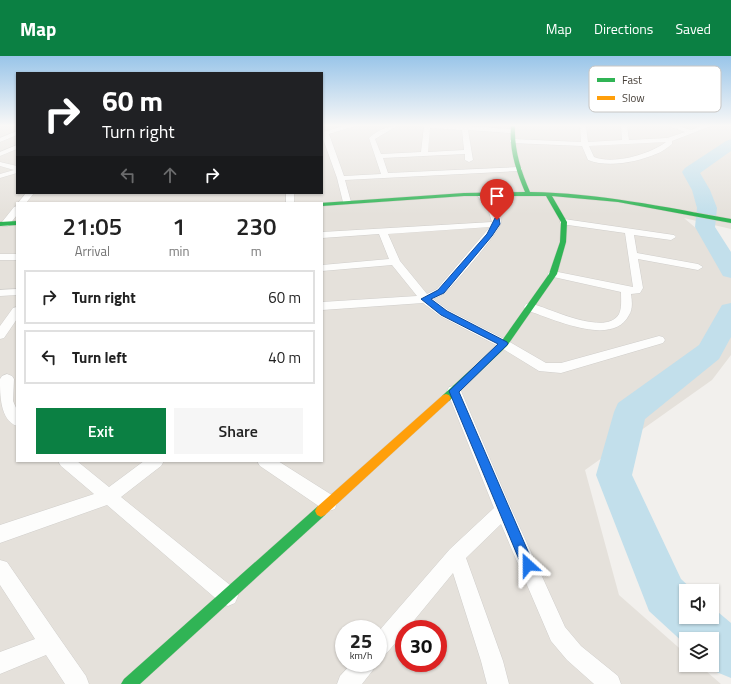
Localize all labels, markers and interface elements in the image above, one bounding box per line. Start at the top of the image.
text: Map [20,14,56,43]
text: Map [546,18,572,39]
text: Directions [594,18,653,39]
text: Saved [675,18,711,39]
legend [589,66,721,112]
text: Fast [622,72,642,88]
text: 60 m [102,79,163,122]
icon: right [36,88,88,140]
text: Slow [622,90,645,106]
text: Turn right [102,118,175,145]
icon: left [117,164,139,186]
icon: ahead [159,164,181,186]
icon: right [201,164,223,186]
pin [480,179,514,220]
icon: arrive [486,185,508,207]
text: 21:05 [63,208,122,244]
text: 1 [172,208,186,244]
text: 230 [236,208,276,244]
text: Arrival [75,241,110,261]
text: min [169,241,189,261]
text: m [251,241,262,261]
icon: right [38,286,60,308]
text: Turn right [72,286,136,309]
text: 60 m [268,286,301,309]
icon: left [38,346,60,368]
text: Turn left [72,346,127,369]
text: 40 m [268,346,301,369]
button: Exit [36,408,166,454]
button: Share [174,408,303,454]
position arrow [507,544,549,586]
map controls [679,584,719,672]
button: sound [679,584,719,624]
speed limit sign: 30 [395,620,447,672]
text: 25 [350,625,372,656]
button: layers [679,632,719,672]
text: km/h [350,648,372,663]

